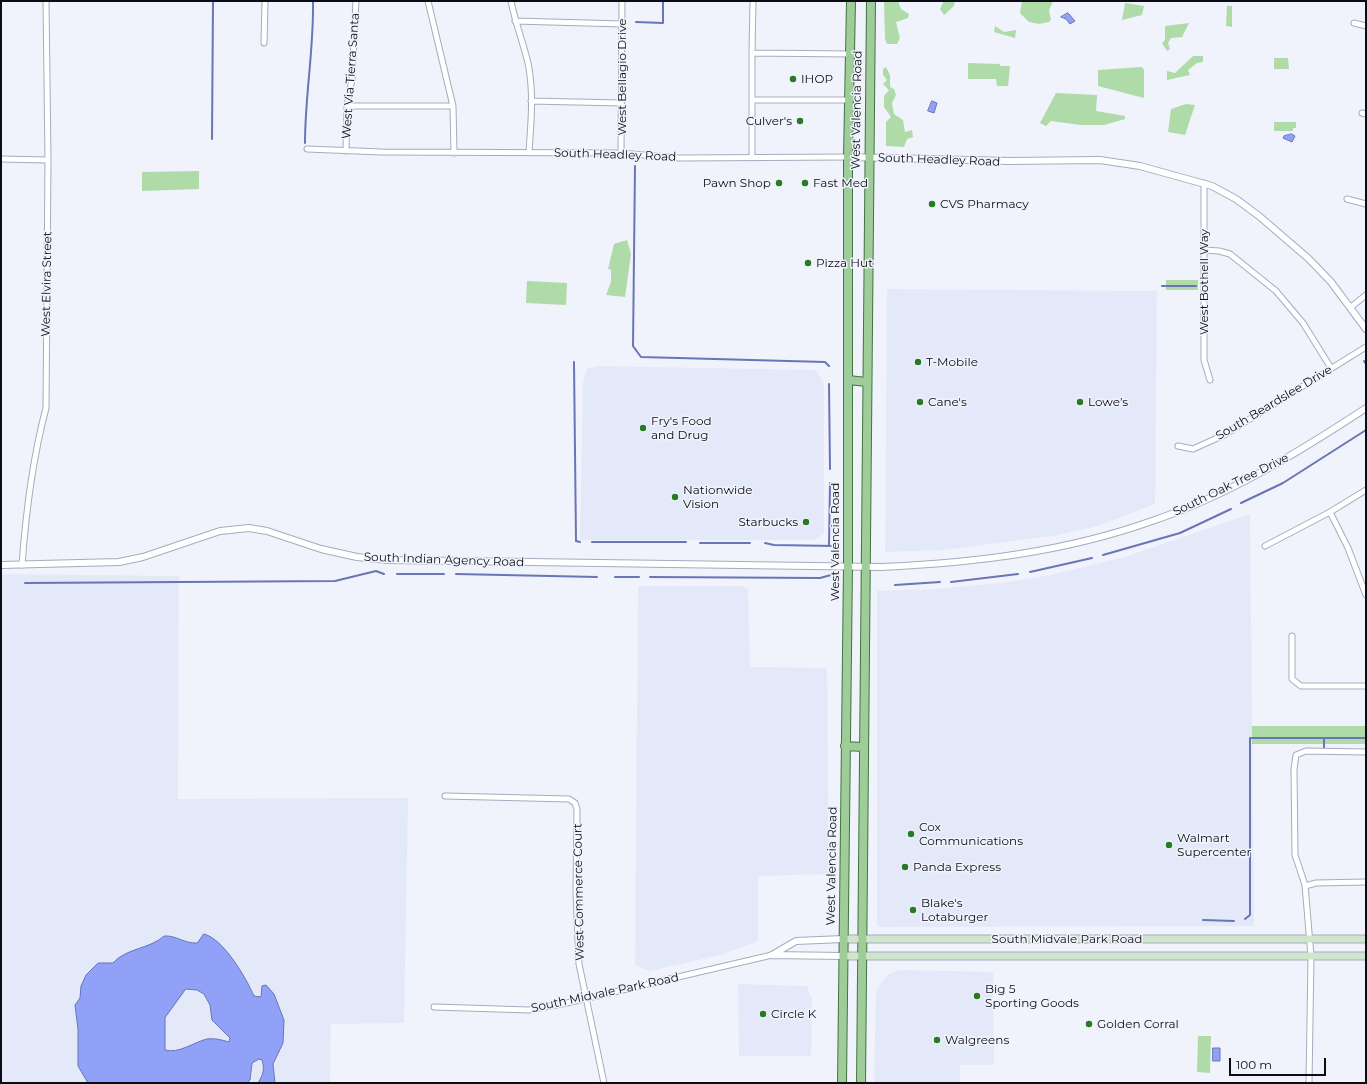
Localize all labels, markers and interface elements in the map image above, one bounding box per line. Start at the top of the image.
street label: West Via Tierra Santa [339,12,363,140]
street label: West Bellagio Drive [615,18,629,136]
street label: West Valencia Road [849,51,865,169]
place label: IHOP [801,72,833,86]
marker: IHOP [788,74,798,84]
place label: Culver's [746,114,792,128]
marker: Culver's [795,116,805,126]
street label: South Headley Road [554,146,676,164]
street label: South Headley Road [878,151,1000,169]
place label: Pawn Shop [703,176,771,190]
place label: Fast Med [813,176,868,190]
marker: Pawn Shop [774,178,784,188]
marker: Fast Med [800,178,810,188]
place label: CVS Pharmacy [940,197,1029,211]
marker: CVS Pharmacy [927,199,937,209]
street label: West Bothell Way [1197,229,1211,335]
street label: West Elvira Street [39,231,55,337]
place label: Pizza Hut [816,256,873,270]
marker: Pizza Hut [803,258,813,268]
place label: T-Mobile [926,355,978,369]
marker: T-Mobile [913,357,923,367]
street label: South Beardslee Drive [1213,363,1335,443]
place label: Cane's [928,395,967,409]
place label: Lowe’s [1088,395,1128,409]
marker: Cane's [915,397,925,407]
marker: Lowe’s [1075,397,1085,407]
place label: Fry's Food and Drug [651,414,712,442]
marker: Fry's Food and Drug [638,423,648,433]
street label: South Oak Tree Drive [1171,451,1291,519]
place label: Nationwide Vision [683,483,753,511]
street label: West Valencia Road [828,483,842,601]
marker: Nationwide Vision [670,492,680,502]
place label: Starbucks [738,515,798,529]
marker: Starbucks [801,517,811,527]
street label: South Indian Agency Road [364,550,524,570]
street label: West Valencia Road [824,807,840,925]
place label: Cox Communications [919,820,1023,848]
street label: West Commerce Court [571,823,587,961]
marker: Cox Communications [906,829,916,839]
place label: Walmart Supercenter [1177,831,1251,859]
marker: Walmart Supercenter [1164,840,1174,850]
place label: Panda Express [913,860,1001,874]
marker: Panda Express [900,862,910,872]
place label: Blake's Lotaburger [921,896,988,924]
marker: Blake's Lotaburger [908,905,918,915]
street label: South Midvale Park Road [992,932,1142,946]
street label: South Midvale Park Road [530,970,680,1016]
place label: Big 5 Sporting Goods [985,982,1079,1010]
marker: Big 5 Sporting Goods [972,991,982,1001]
place label: Circle K [771,1007,816,1021]
marker: Circle K [758,1009,768,1019]
place label: Golden Corral [1097,1017,1179,1031]
marker: Golden Corral [1084,1019,1094,1029]
place label: Walgreens [945,1033,1009,1047]
marker: Walgreens [932,1035,942,1045]
scale bar [1231,1050,1328,1076]
text: 100 m [1236,1057,1272,1072]

